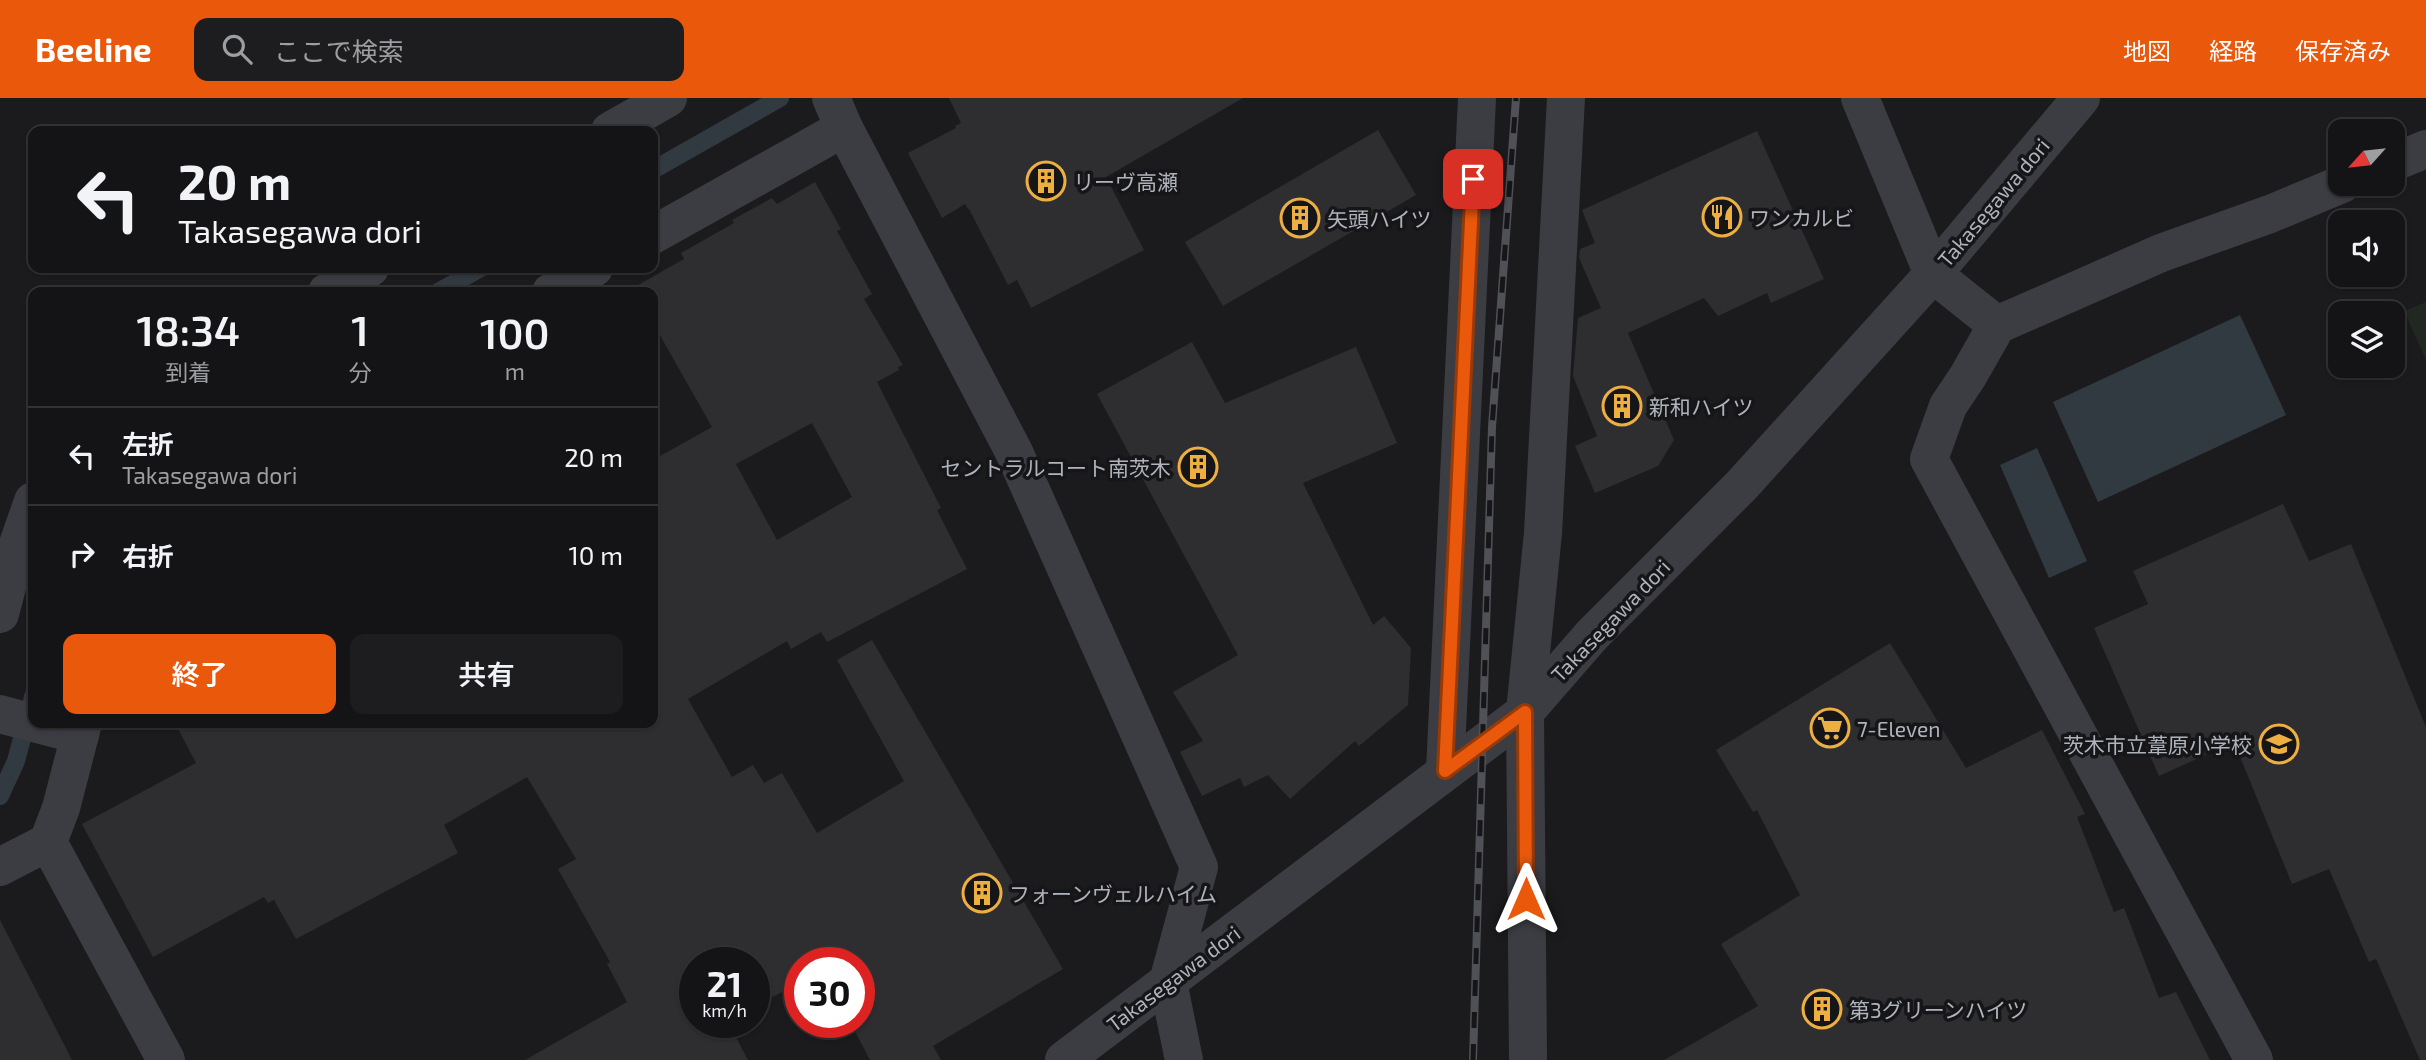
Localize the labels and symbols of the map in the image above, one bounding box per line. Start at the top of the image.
north arrow [2328,119,2404,196]
street label: Takasegawa dori [1932,133,2054,271]
pin [1443,149,1503,209]
building icon: リーヴ高瀬 [1025,160,1067,202]
place label: リーヴ高瀬 [1073,169,1178,194]
restaurant icon: ワンカルビ [1701,196,1743,238]
building icon: 矢頭ハイツ [1279,197,1321,239]
place label: ワンカルビ [1749,205,1854,230]
place label: 矢頭ハイツ [1327,206,1432,231]
building icon: 新和ハイツ [1601,385,1643,427]
place label: 新和ハイツ [1649,394,1754,419]
building icon: セントラルコート南茨木 [1177,446,1219,488]
place label: セントラルコート南茨木 [940,455,1171,480]
street label: Takasegawa dori [1545,554,1675,686]
supermarket icon: 7-Eleven [1809,707,1851,749]
place label: 7-Eleven [1857,716,1940,741]
school or university icon: 茨木市立葦原小学校 [2258,723,2300,765]
place label: 茨木市立葦原小学校 [2063,732,2252,757]
position arrow [1489,862,1563,936]
building icon: フォーンヴェルハイム [961,872,1003,914]
place label: フォーンヴェルハイム [1009,881,1217,906]
street label: Takasegawa dori [1102,920,1244,1036]
speed limit sign: 30 [784,947,875,1038]
building icon: 第3グリーンハイツ [1801,988,1843,1030]
place label: 第3グリーンハイツ [1849,997,2027,1022]

